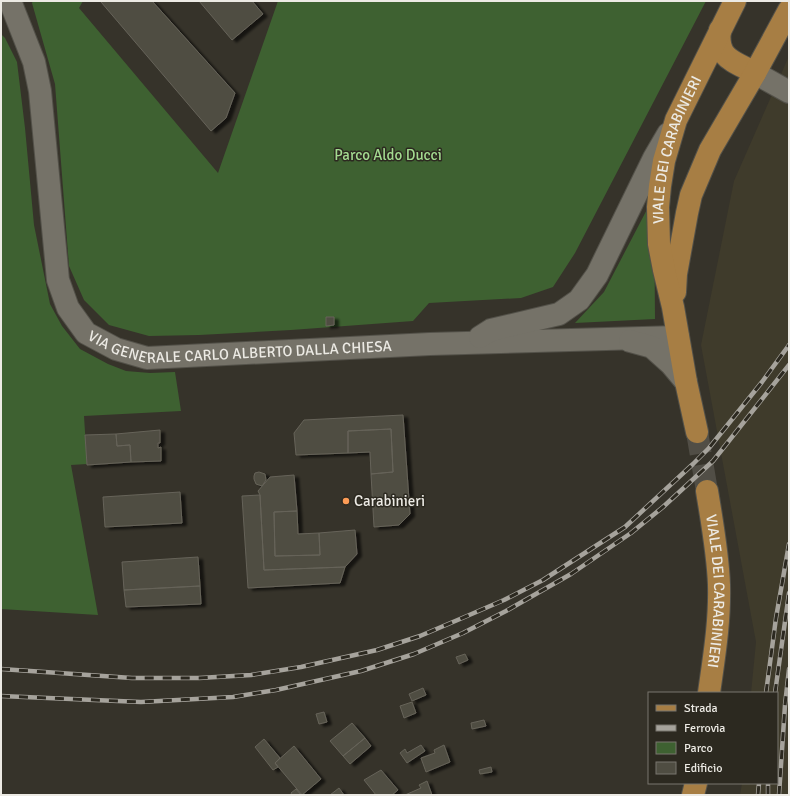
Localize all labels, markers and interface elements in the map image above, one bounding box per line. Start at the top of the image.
street label: VIALE DEI CARABINIERI [649,73,705,224]
park label: Parco Aldo Ducci [334,146,442,164]
street label: VIA GENERALE CARLO ALBERTO DALLA CHIESA [85,327,392,367]
place label: Carabinieri [354,492,425,510]
marker: Carabinieri [341,496,351,506]
street label: VIALE DEI CARABINIERI [702,513,728,669]
legend [648,692,778,784]
text: Strada [684,701,718,716]
text: Ferrovia [684,721,725,736]
text: Parco [684,741,713,756]
text: Edificio [684,761,722,776]

